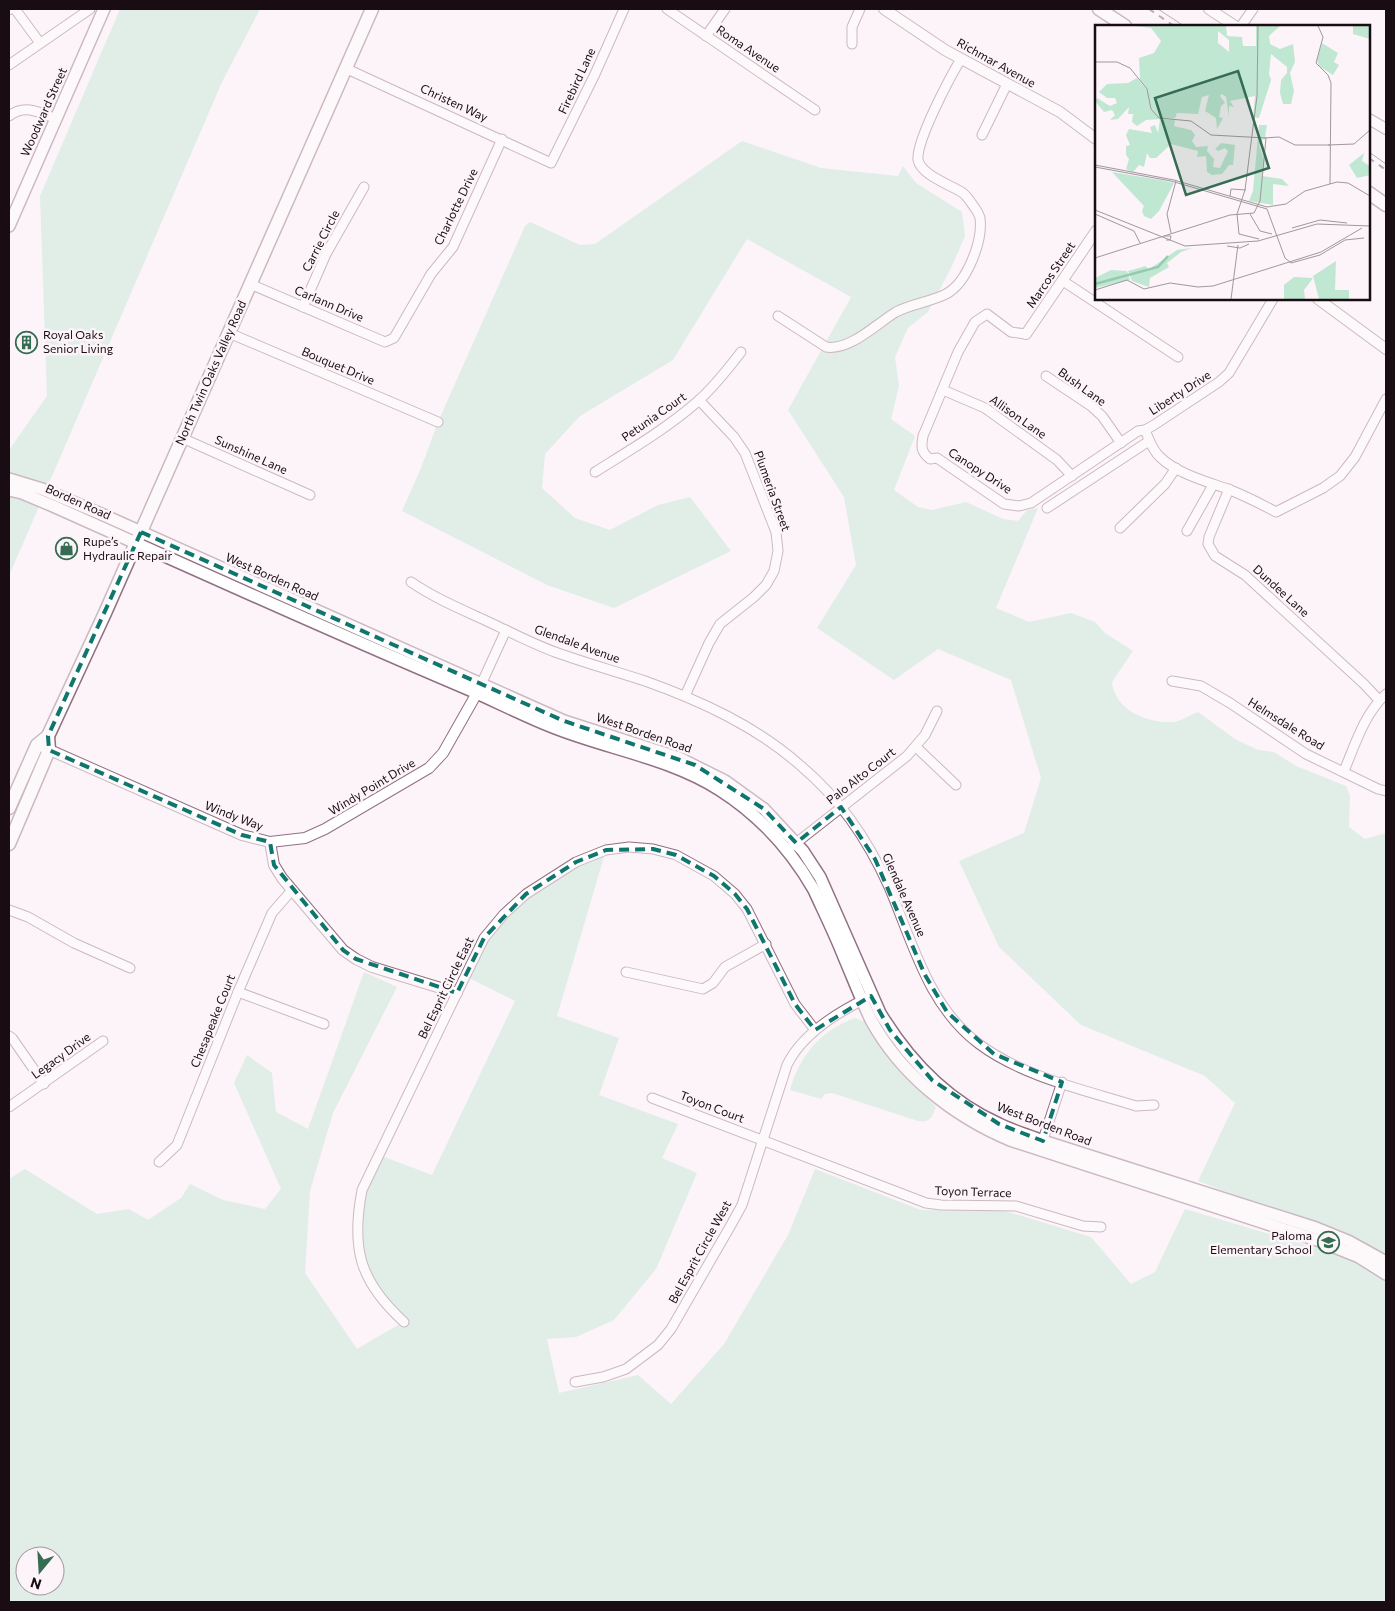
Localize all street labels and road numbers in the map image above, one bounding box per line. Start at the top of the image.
street label: Roma Avenue [714,22,783,75]
street label: Richmar Avenue [955,35,1038,90]
street label: Firebird Lane [555,45,597,116]
street label: Woodward Street [17,65,69,158]
street label: Christen Way [419,80,490,124]
street label: Charlotte Drive [430,166,480,247]
street label: Carrie Circle [299,208,342,274]
street label: Marcos Street [1023,239,1078,310]
street label: Carlann Drive [293,282,366,324]
street label: North Twin Oaks Valley Road [172,298,248,447]
street label: Bouquet Drive [300,343,377,387]
street label: Bush Lane [1056,364,1109,408]
street label: Liberty Drive [1146,367,1213,417]
street label: Petunia Court [618,389,688,444]
street label: Allison Lane [988,392,1049,441]
street label: Sunshine Lane [213,432,290,476]
street label: Canopy Drive [946,444,1015,496]
street label: Plumeria Street [752,449,794,533]
street label: Borden Road [44,480,113,522]
street label: West Borden Road [224,549,321,603]
street label: Dundee Lane [1251,561,1313,619]
street label: Glendale Avenue [533,621,622,665]
street label: Helmsdale Road [1246,694,1327,752]
street label: West Borden Road [595,709,694,755]
street label: Palo Alto Court [823,744,898,807]
street label: Windy Point Drive [326,755,417,817]
street label: Windy Way [203,797,266,833]
street label: Glendale Avenue [880,851,930,939]
street label: Bel Esprit Circle East [414,934,476,1041]
street label: Chesapeake Court [187,972,237,1069]
street label: Legacy Drive [28,1029,93,1081]
street label: Toyon Court [678,1087,747,1125]
street label: West Borden Road [995,1099,1094,1148]
street label: Toyon Terrace [934,1183,1012,1199]
street label: Bel Esprit Circle West [665,1197,733,1306]

